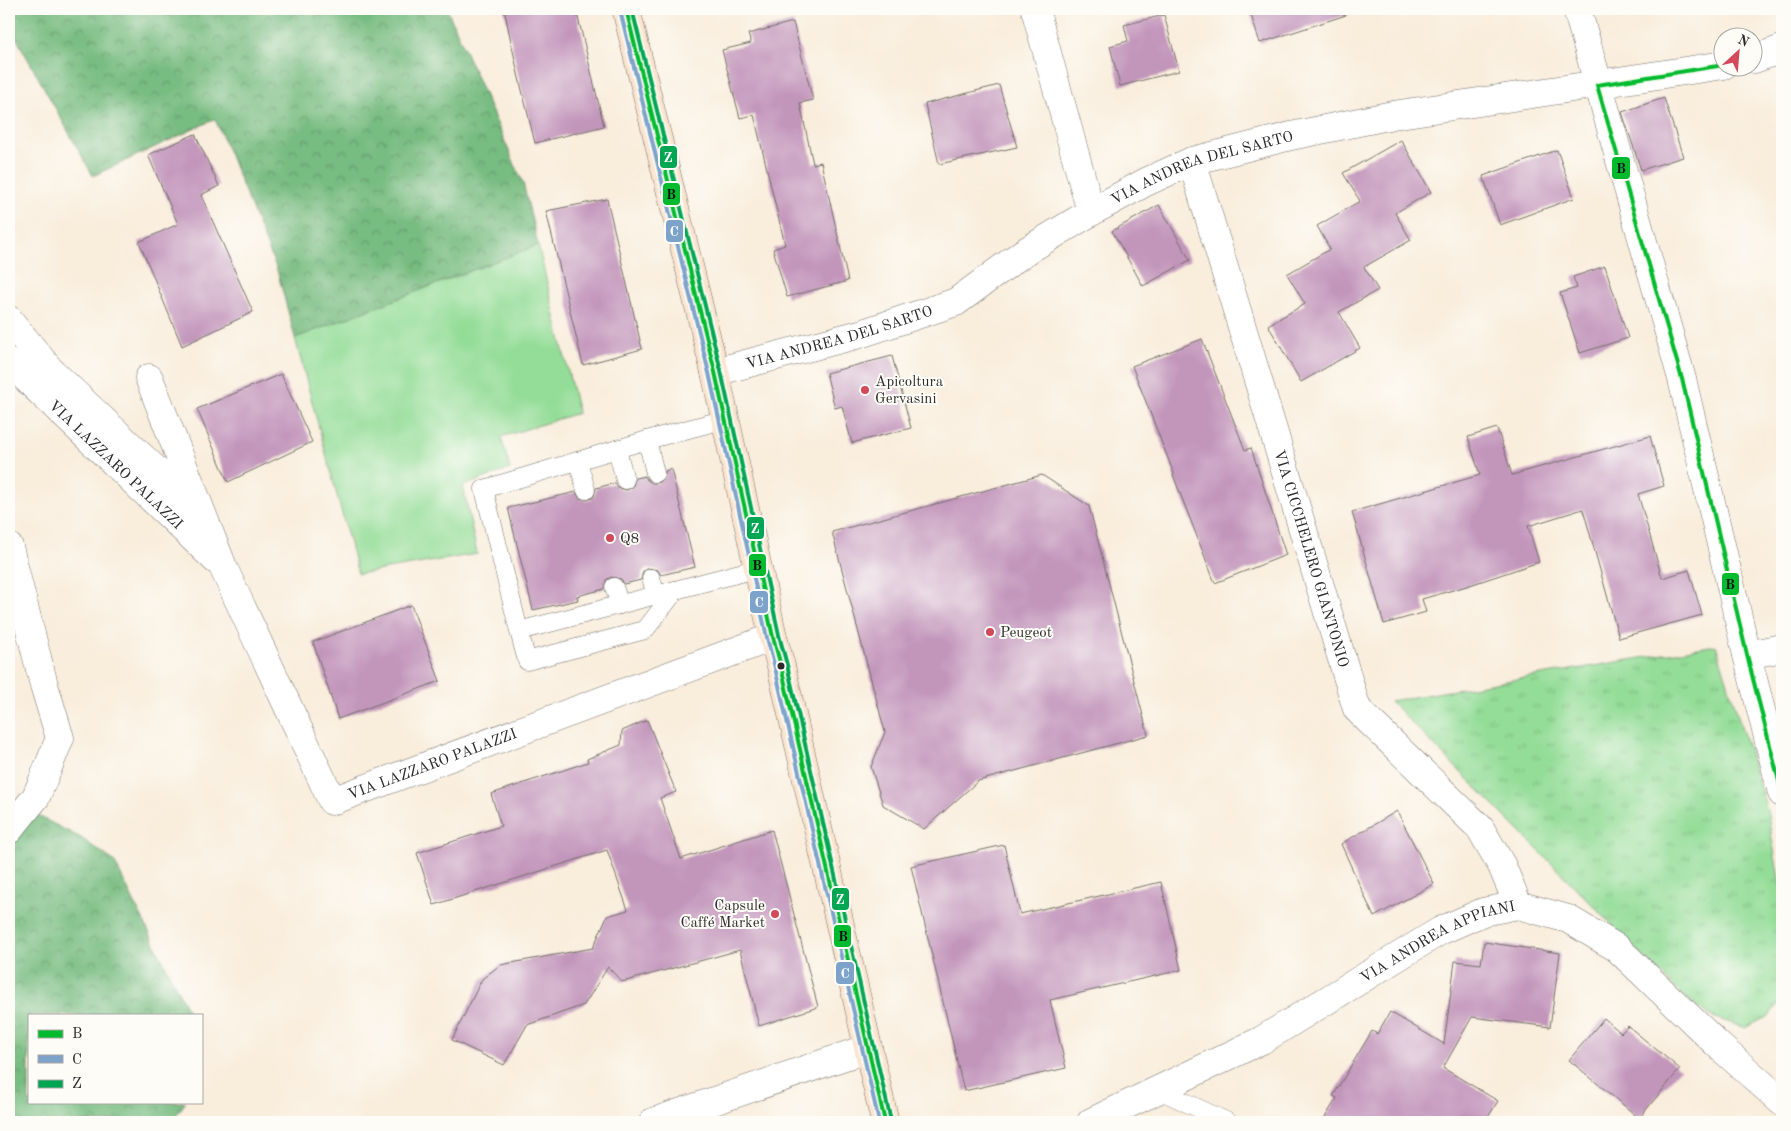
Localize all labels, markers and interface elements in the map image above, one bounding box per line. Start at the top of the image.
north arrow [1714,28,1764,78]
text: N [1735,33,1751,50]
street label: VIA ANDREA DEL SARTO [1109,130,1295,209]
line badge: Z [659,145,678,169]
text: Z [663,151,673,165]
line badge: B [1611,156,1631,180]
text: B [1616,162,1626,176]
line badge: B [662,182,681,206]
text: B [666,188,676,202]
line badge: C [665,219,684,243]
text: C [669,225,679,239]
street label: VIA ANDREA DEL SARTO [745,304,935,373]
place label: Apicoltura Gervasini [875,375,944,407]
marker: Apicoltura Gervasini [859,384,871,396]
street label: VIA LAZZARO PALAZZI [45,398,185,533]
street label: VIA CICCHELERO GIANTONIO [1270,448,1350,669]
line badge: Z [746,516,765,540]
text: Z [750,522,760,536]
marker: Q8 [604,532,616,544]
place label: Q8 [620,532,639,547]
line badge: B [748,553,767,577]
text: B [752,559,762,573]
line badge: B [1721,572,1740,596]
text: B [1725,578,1735,592]
line badge: C [749,590,769,614]
text: C [754,596,764,610]
marker: Peugeot [984,626,996,638]
place label: Peugeot [1000,626,1052,641]
unlabelled marker [776,661,786,671]
street label: VIA LAZZARO PALAZZI [346,727,519,803]
line badge: Z [831,887,850,911]
text: Z [835,893,845,907]
place label: Capsule Caffé Market [680,899,765,931]
street label: VIA ANDREA APPIANI [1358,900,1517,987]
marker: Capsule Caffé Market [769,908,781,920]
line badge: B [833,924,852,948]
text: B [838,930,848,944]
line badge: C [835,961,855,985]
text: C [840,967,850,981]
legend [28,1014,202,1104]
text: B [72,1027,82,1042]
text: C [72,1053,82,1068]
text: Z [72,1077,82,1092]

